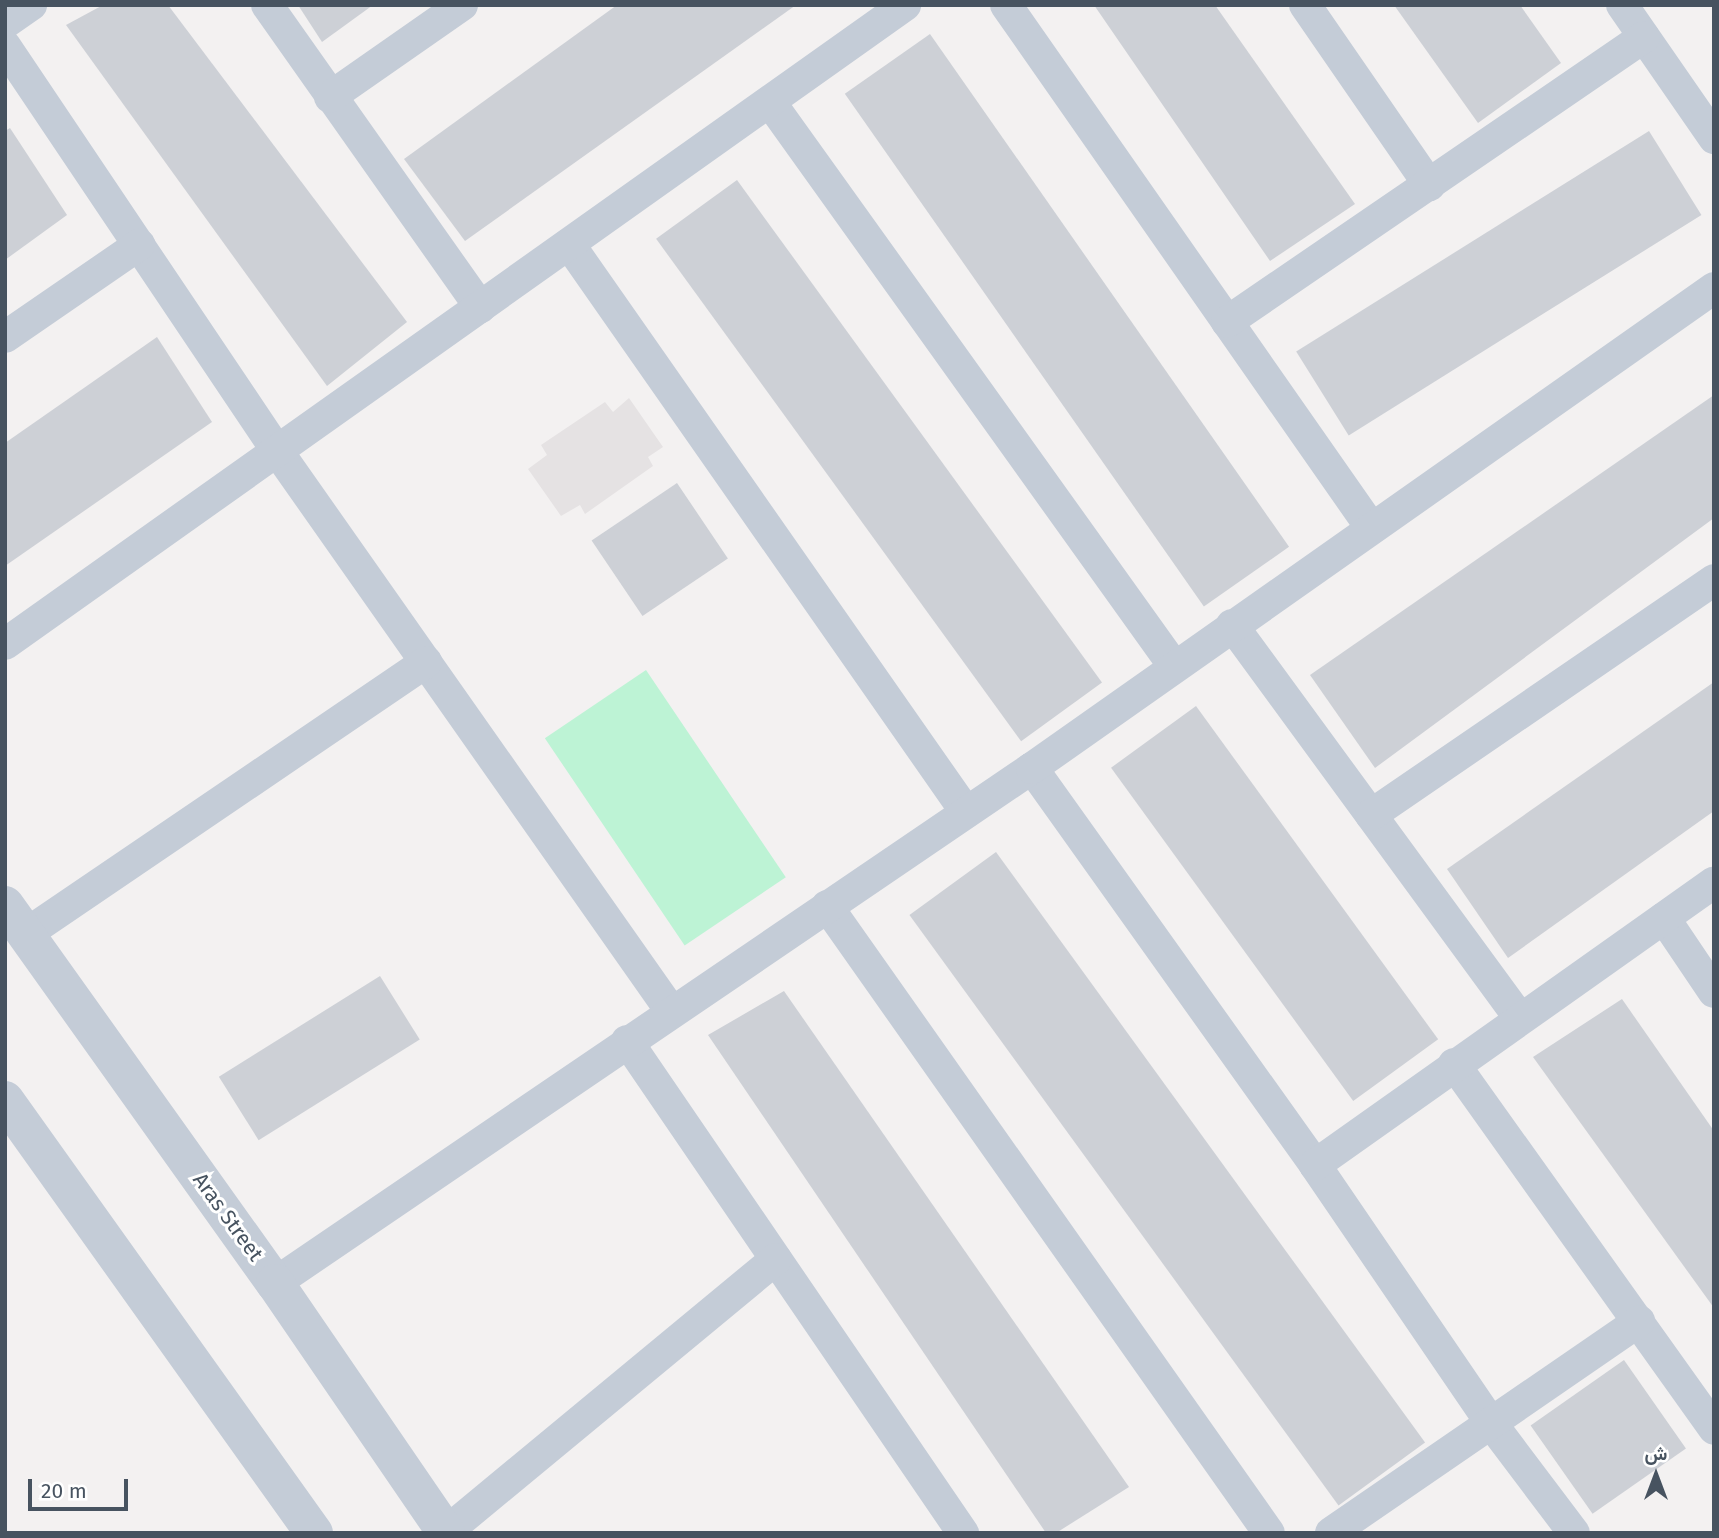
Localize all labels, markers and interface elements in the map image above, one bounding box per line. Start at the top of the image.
street label: Aras Street [188,1168,268,1266]
north arrow [1621,1440,1691,1510]
text: ش [1645,1442,1667,1465]
scale bar [32,1464,131,1508]
text: 20 m [41,1478,87,1504]

